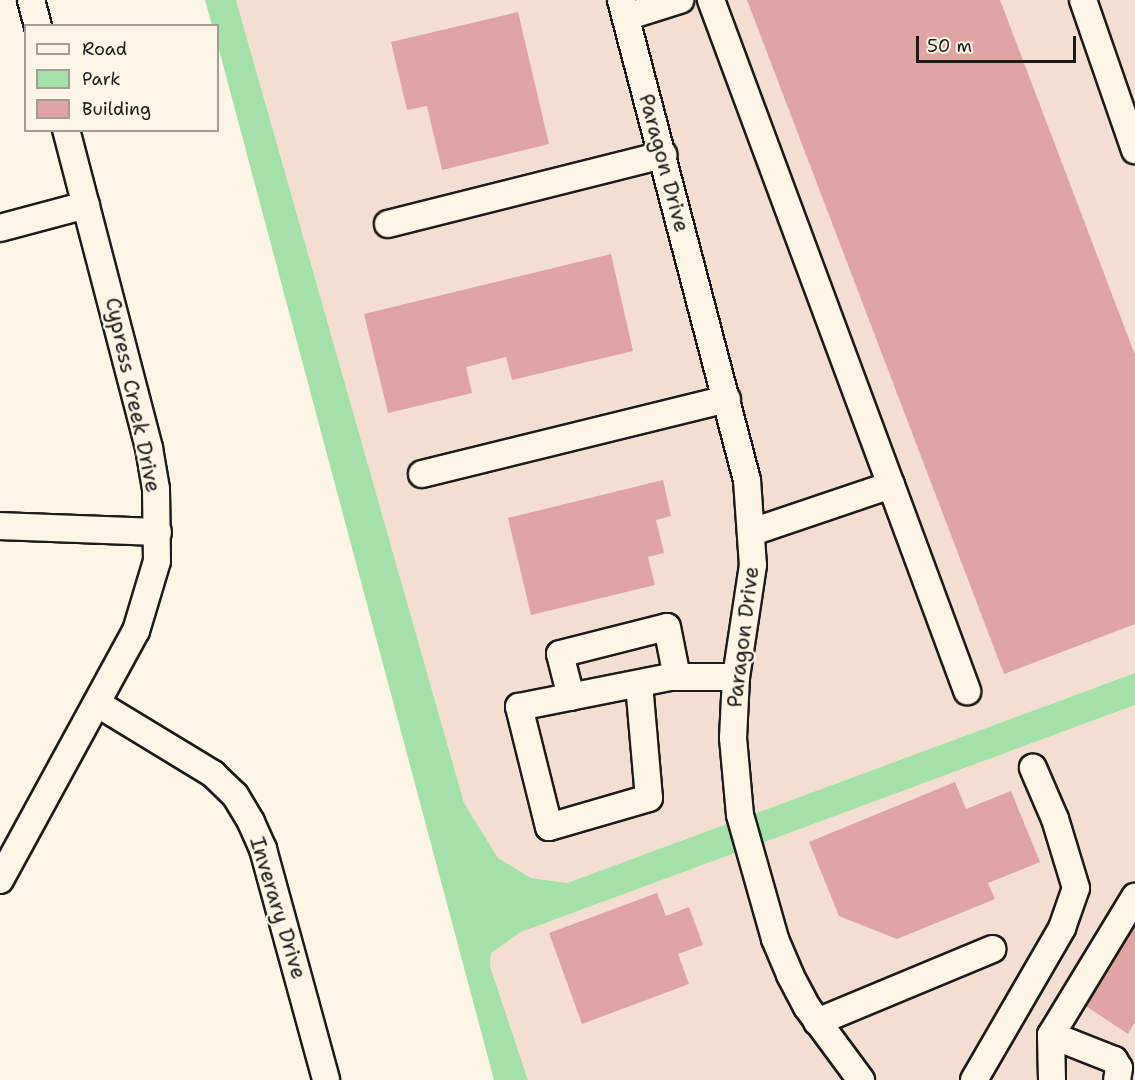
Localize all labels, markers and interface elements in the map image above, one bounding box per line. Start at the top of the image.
legend [24,24,219,132]
scale bar [919,24,1080,62]
text: 50 m [927,34,972,58]
text: Road [82,37,127,61]
text: Park [82,67,121,91]
street label: Paragon Drive [633,91,695,235]
text: Building [82,97,151,121]
street label: Cypress Creek Drive [100,295,166,495]
street label: Paragon Drive [722,565,764,709]
street label: Inverary Drive [244,834,312,982]

